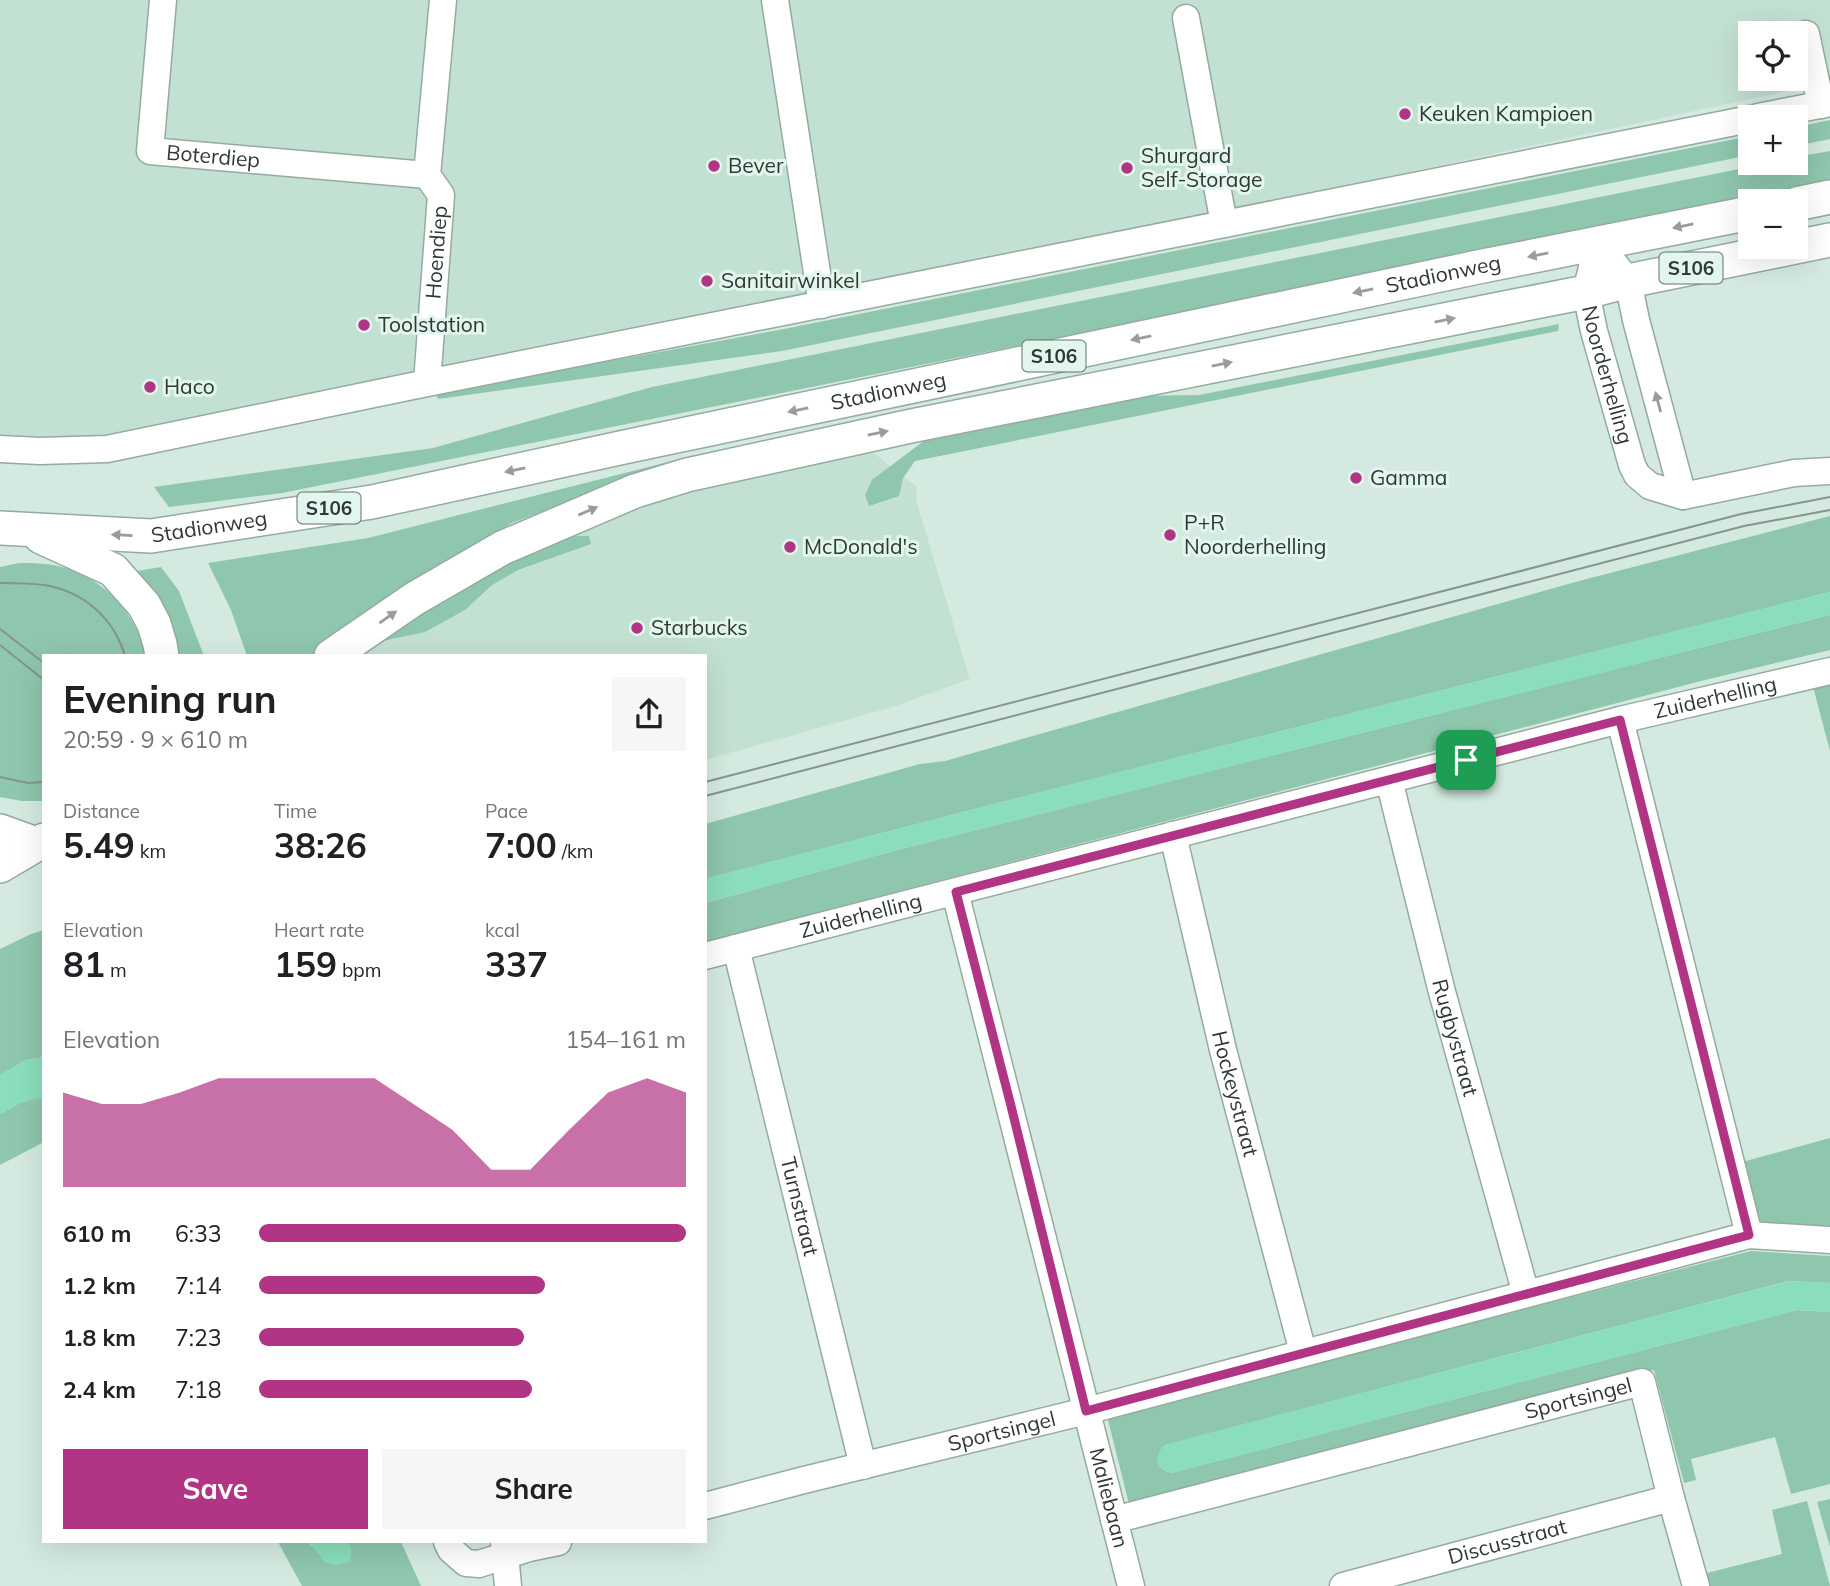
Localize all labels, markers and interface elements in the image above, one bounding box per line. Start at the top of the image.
map controls [1738,21,1808,259]
button: locate [1738,21,1808,91]
place label: Keuken Kampioen [1419,100,1593,126]
button: + [1738,105,1808,175]
marker: Keuken Kampioen [1397,106,1413,122]
street label: Boterdiep [165,138,261,172]
place label: Shurgard Self-Storage [1141,142,1262,192]
place label: Bever [728,152,784,178]
marker: Bever [706,158,722,174]
marker: Shurgard Self-Storage [1119,160,1135,176]
button: − [1738,189,1808,259]
street label: Hoendiep [419,205,452,300]
one-way arrow [1672,221,1694,232]
street label: Stadionweg [1383,249,1503,298]
one-way arrow [1527,250,1549,261]
road number: S106 [1660,252,1722,284]
place label: Sanitairwinkel [721,267,860,293]
marker: Sanitairwinkel [699,273,715,289]
one-way arrow [1352,286,1374,297]
street label: Noorderhelling [1577,303,1639,447]
place label: Toolstation [378,311,485,337]
one-way arrow [1434,314,1456,325]
marker: Toolstation [356,317,372,333]
one-way arrow [1130,333,1152,344]
road number: S106 [1023,340,1086,372]
one-way arrow [1211,358,1233,369]
street label: Stadionweg [828,366,948,415]
place label: Haco [164,373,215,399]
marker: Haco [142,379,158,395]
one-way arrow [1652,391,1663,413]
one-way arrow [787,405,809,416]
one-way arrow [867,428,889,439]
place label: Gamma [1370,464,1447,490]
one-way arrow [504,465,526,476]
marker: Gamma [1348,470,1364,486]
road number: S106 [298,492,360,524]
street label: Stadionweg [149,504,269,548]
one-way arrow [578,505,598,517]
place label: P+R Noorderhelling [1184,509,1327,559]
marker: P+R Noorderhelling [1162,527,1178,543]
one-way arrow [111,529,133,540]
place label: McDonald's [804,533,918,559]
marker: McDonald's [782,539,798,555]
one-way arrow [378,611,397,624]
place label: Starbucks [651,614,748,640]
marker: Starbucks [629,620,645,636]
street label: Zuiderhelling [1652,670,1779,724]
text: Evening run [63,675,277,723]
button: share [612,677,686,751]
text: 20:59 · 9 × 610 m [63,725,248,754]
pin [1436,730,1496,790]
icon: arrive [1447,741,1485,779]
text: Distance [63,799,140,823]
text: Time [274,799,317,823]
text: Pace [485,799,528,823]
text: 5.49 [63,823,135,867]
text: 38:26 [274,823,367,867]
text: 7:00 [485,823,557,867]
text: km [135,839,166,863]
text: /km [557,839,594,863]
street label: Zuiderhelling [797,887,924,943]
text: Elevation [63,918,143,942]
text: Heart rate [274,918,364,942]
text: kcal [485,918,520,942]
text: 81 [63,942,105,986]
text: 159 [274,942,337,986]
text: 337 [485,942,548,986]
text: m [105,958,127,982]
text: bpm [337,958,381,982]
street label: Rugbystraat [1427,976,1484,1099]
text: Elevation [63,1025,160,1054]
text: 154–161 m [565,1025,686,1054]
street label: Hockeystraat [1207,1028,1265,1159]
street label: Turnstraat [776,1154,825,1258]
text: 610 m [63,1219,131,1248]
text: 6:33 [175,1219,222,1248]
text: 1.2 km [63,1271,136,1300]
text: 7:14 [175,1271,222,1300]
text: 1.8 km [63,1323,136,1352]
text: 7:23 [175,1323,222,1352]
street label: Sportsingel [1522,1371,1635,1424]
text: 2.4 km [63,1375,136,1404]
text: 7:18 [175,1375,222,1404]
street label: Sportsingel [945,1405,1058,1456]
street label: Maliebaan [1084,1445,1135,1550]
button: Save [63,1449,368,1529]
button: Share [382,1449,686,1529]
street label: Discusstraat [1445,1513,1569,1569]

